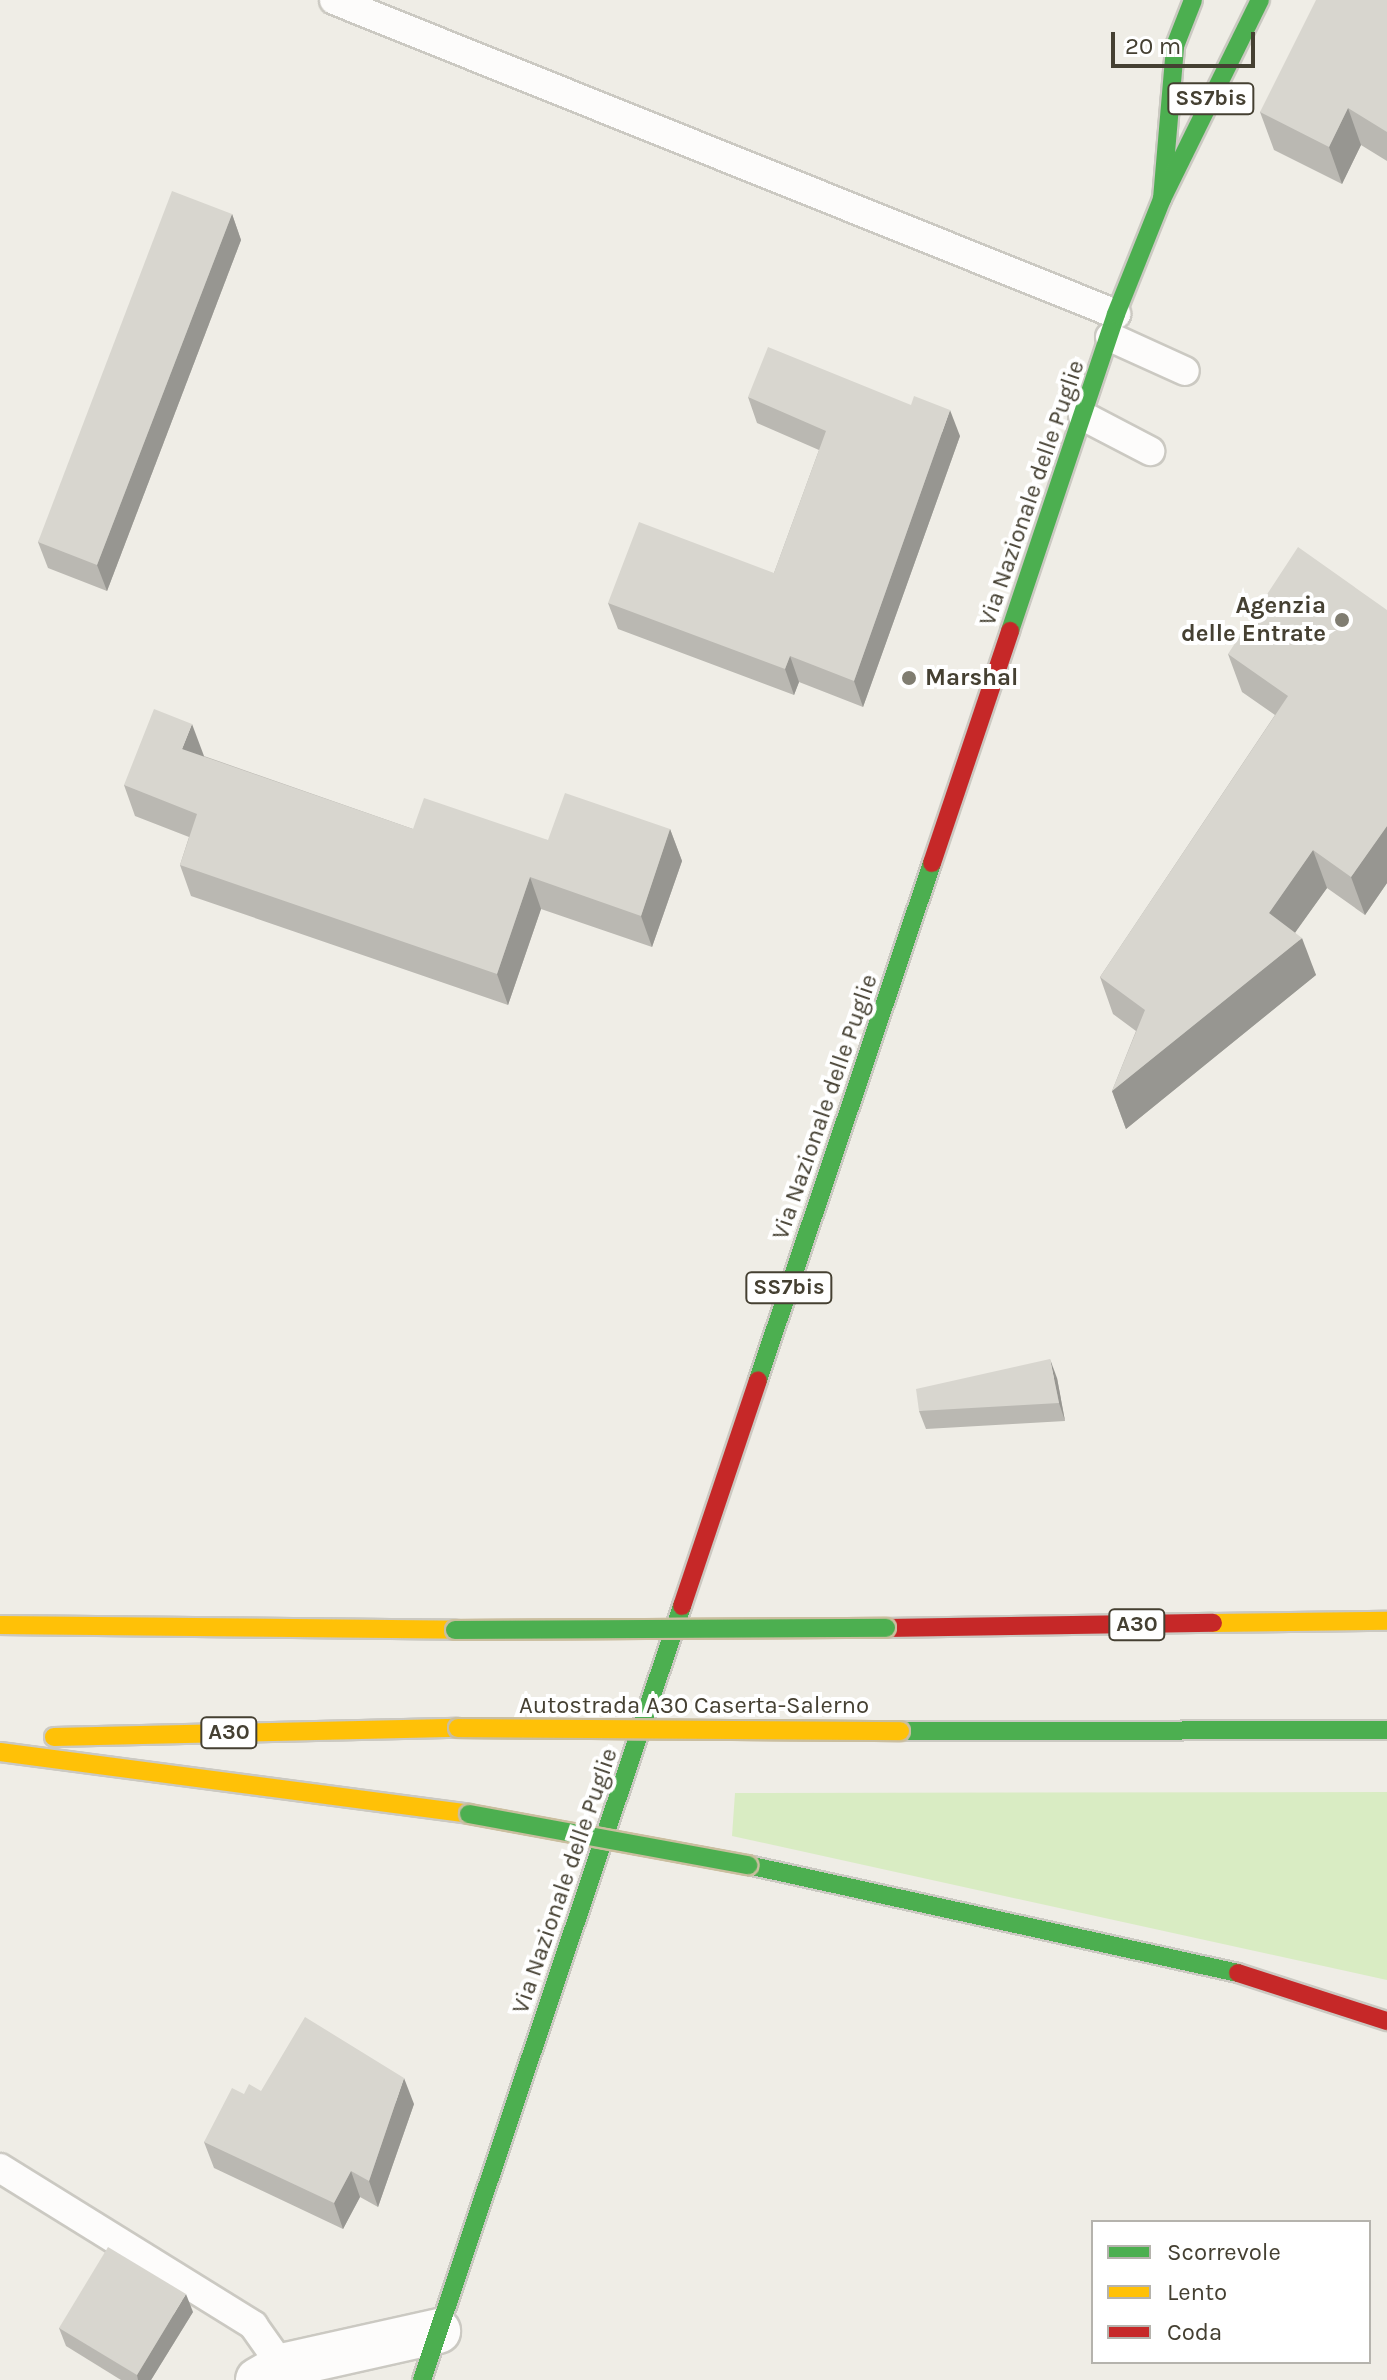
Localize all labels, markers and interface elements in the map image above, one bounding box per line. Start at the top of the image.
scale bar [1115,16,1259,66]
text: 20 m [1125,32,1181,60]
road number: SS7bis [1167,81,1255,117]
street label: Via Nazionale delle Puglie [973,356,1091,630]
place label: Agenzia delle Entrate [1181,592,1326,648]
marker: Agenzia delle Entrate [1333,611,1351,629]
place label: Marshal [925,664,1018,692]
marker: Marshal [900,669,918,687]
street label: Via Nazionale delle Puglie [766,970,884,1244]
road number: SS7bis [745,1270,833,1306]
road number: A30 [1107,1607,1167,1643]
street label: Autostrada A30 Caserta-Salerno [519,1692,869,1720]
road number: A30 [199,1715,259,1751]
street label: Via Nazionale delle Puglie [506,1744,624,2018]
legend [1091,2220,1371,2364]
text: Scorrevole [1167,2238,1281,2266]
text: Lento [1167,2278,1227,2306]
text: Coda [1167,2318,1222,2346]

